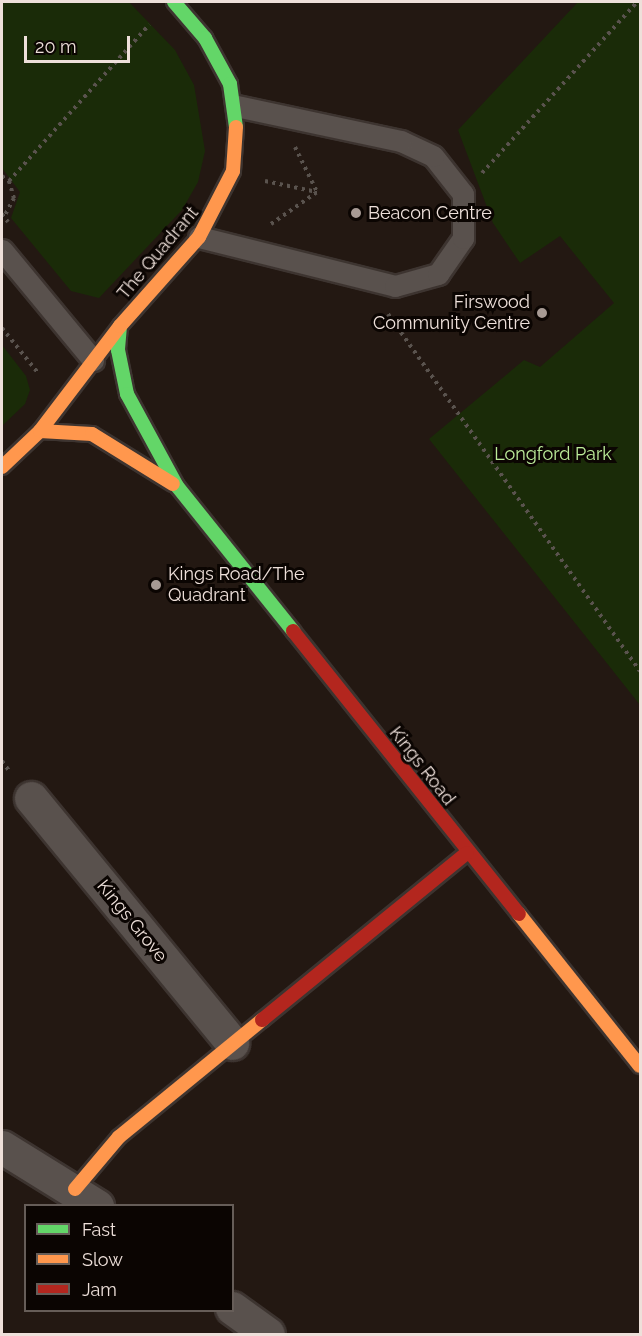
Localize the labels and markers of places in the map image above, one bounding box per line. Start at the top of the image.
place label: Beacon Centre [368,202,492,224]
marker: Beacon Centre [349,206,363,220]
place label: Firswood Community Centre [372,292,530,334]
marker: Firswood Community Centre [535,306,549,320]
place label: Kings Road/The Quadrant [168,564,304,606]
marker: Kings Road/The Quadrant [149,578,163,592]

